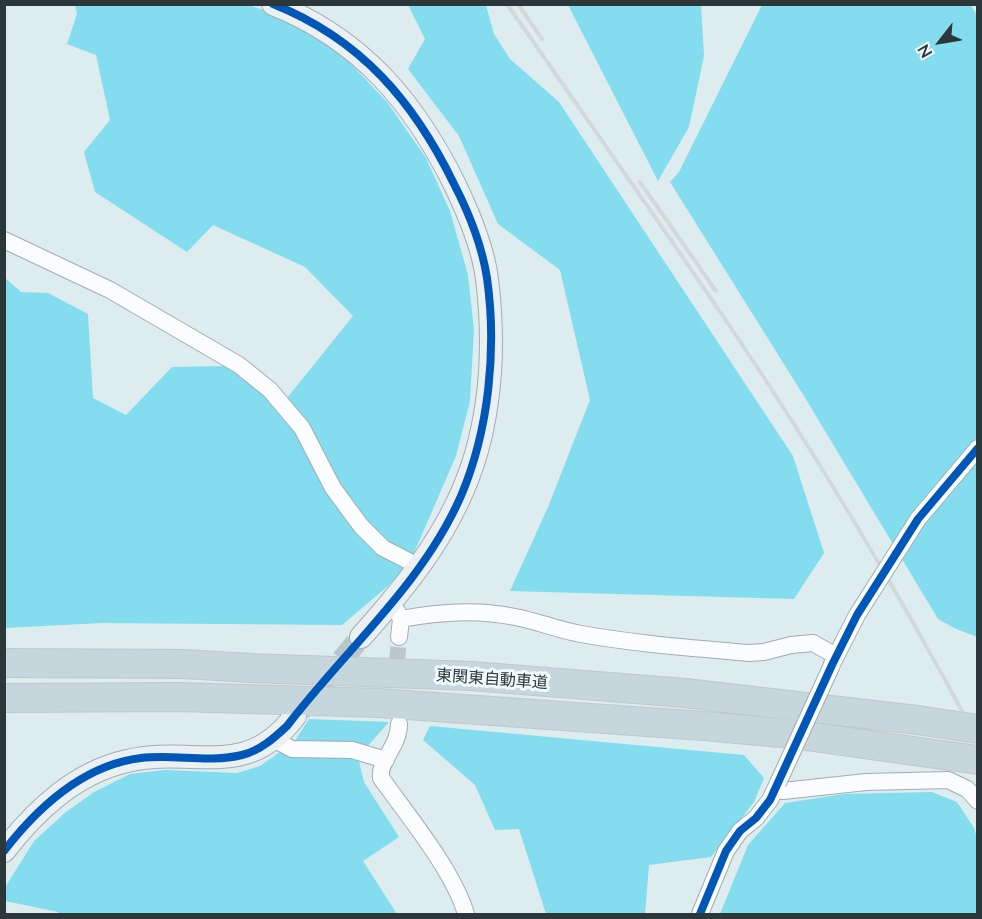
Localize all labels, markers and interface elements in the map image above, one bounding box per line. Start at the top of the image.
north arrow [910,12,970,72]
text: N [913,41,935,62]
street label: 東関東自動車道 [435,666,549,692]

